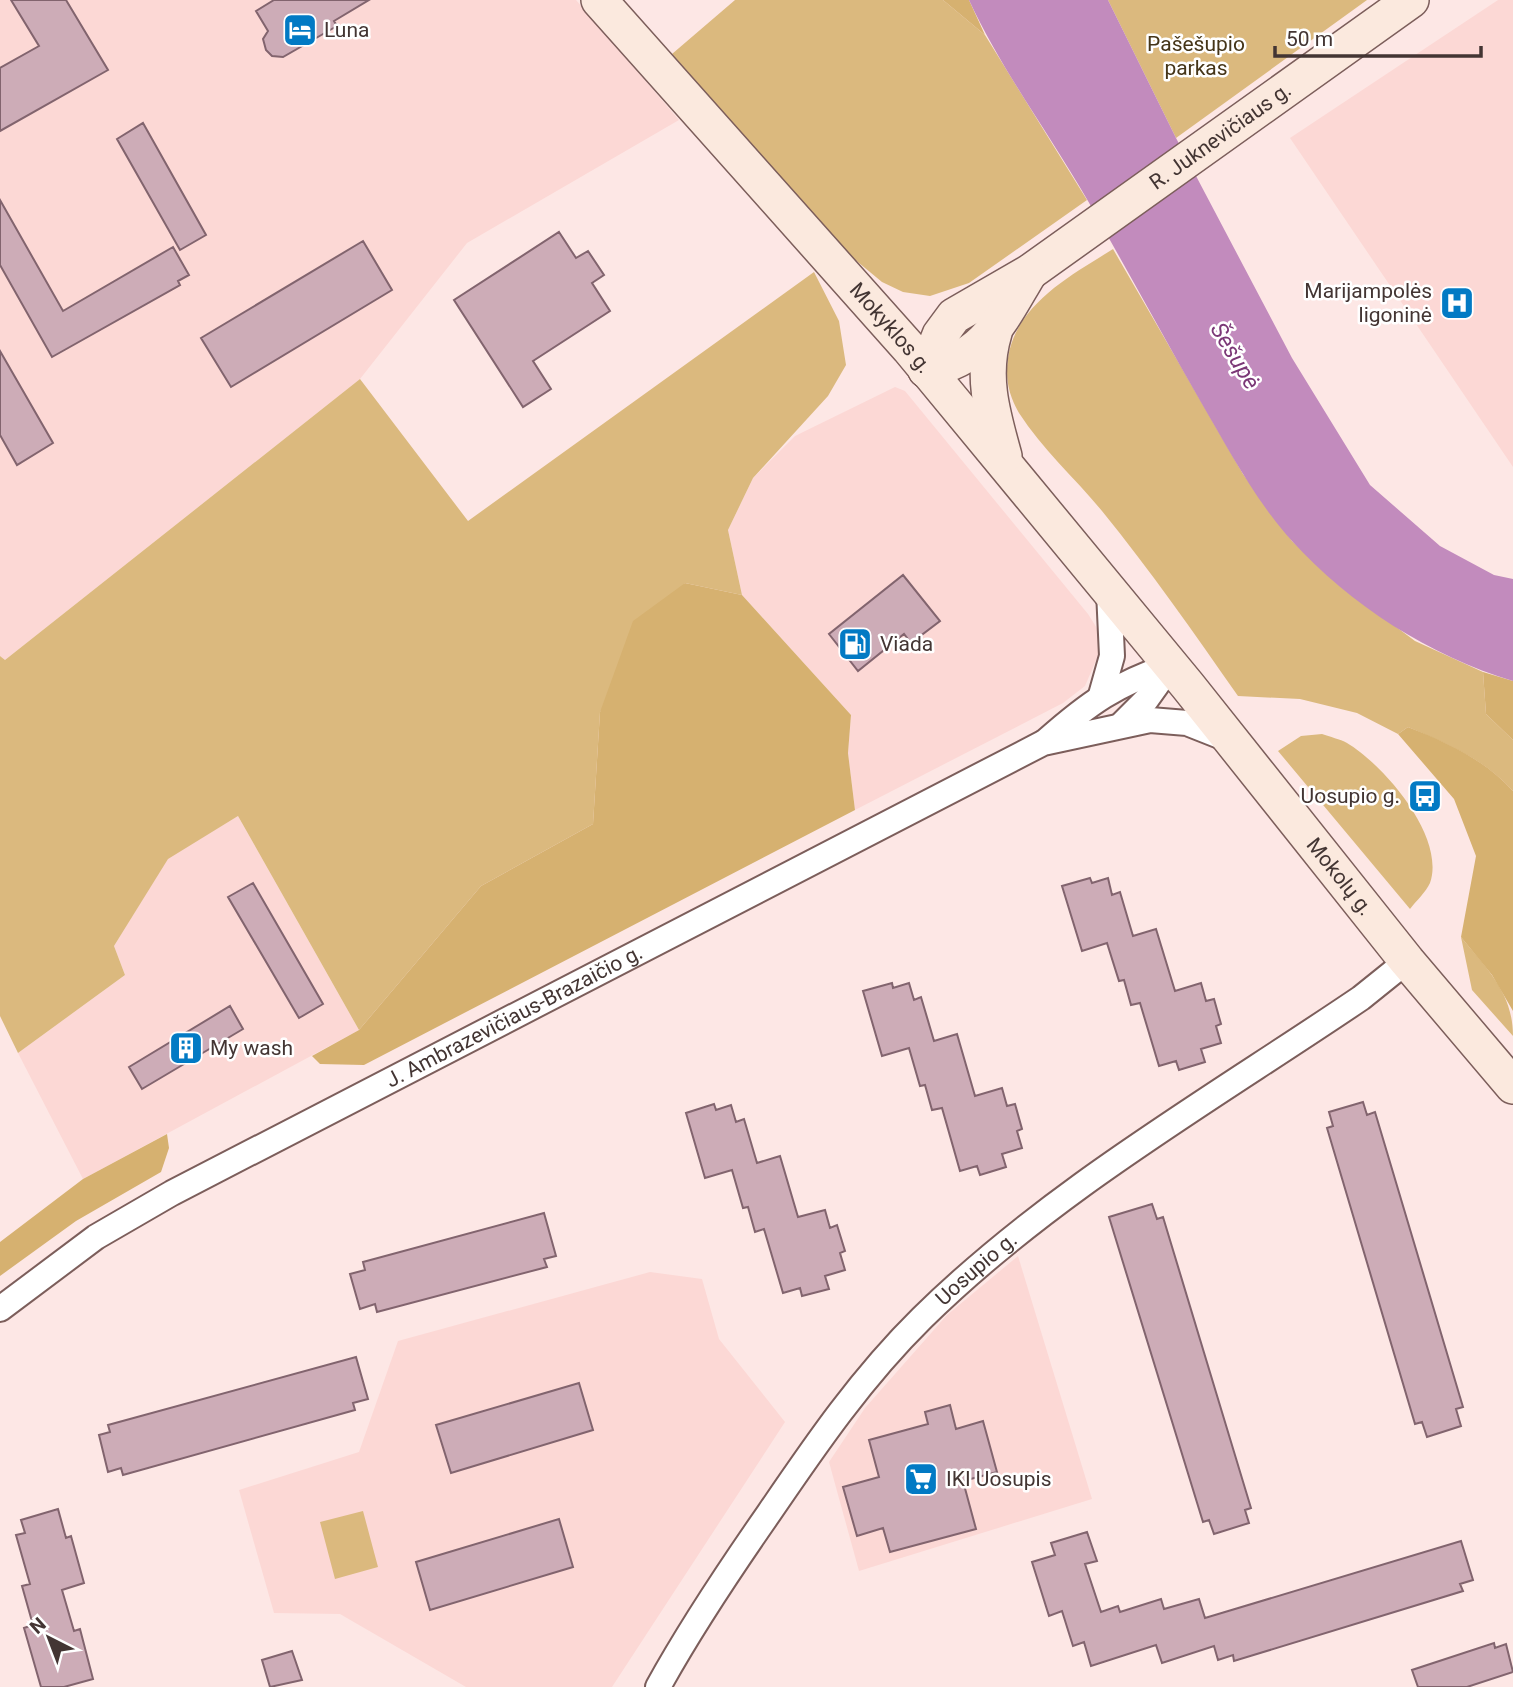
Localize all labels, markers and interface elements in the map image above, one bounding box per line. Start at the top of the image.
hotel icon: Luna [281,11,319,49]
scale bar [1275,14,1482,58]
place label: Luna [324,18,369,42]
text: 50 m [1286,27,1333,51]
park label: Pašešupio parkas [1147,32,1245,80]
street label: R. Juknevičiaus g. [1145,78,1296,195]
street label: Mokyklos g. [845,278,937,378]
place label: Marijampolės ligoninė [1304,279,1432,327]
hospital icon: Marijampolės ligoninė [1438,284,1476,322]
water label: Šešupė [1205,317,1266,394]
fuel station icon: Viada [836,625,874,663]
place label: Viada [880,632,933,656]
bus stop icon: Uosupio g. [1406,777,1444,815]
place label: Uosupio g. [1301,784,1400,808]
street label: Mokolų g. [1302,833,1378,920]
street label: J. Ambrazevičiaus-Brazaičio g. [382,940,647,1092]
building icon: My wash [167,1029,205,1067]
place label: My wash [210,1036,293,1060]
street label: Uosupio g. [931,1227,1022,1310]
supermarket icon: IKI Uosupis [902,1460,940,1498]
place label: IKI Uosupis [946,1467,1052,1491]
north arrow [14,1603,84,1673]
text: N [25,1613,51,1639]

